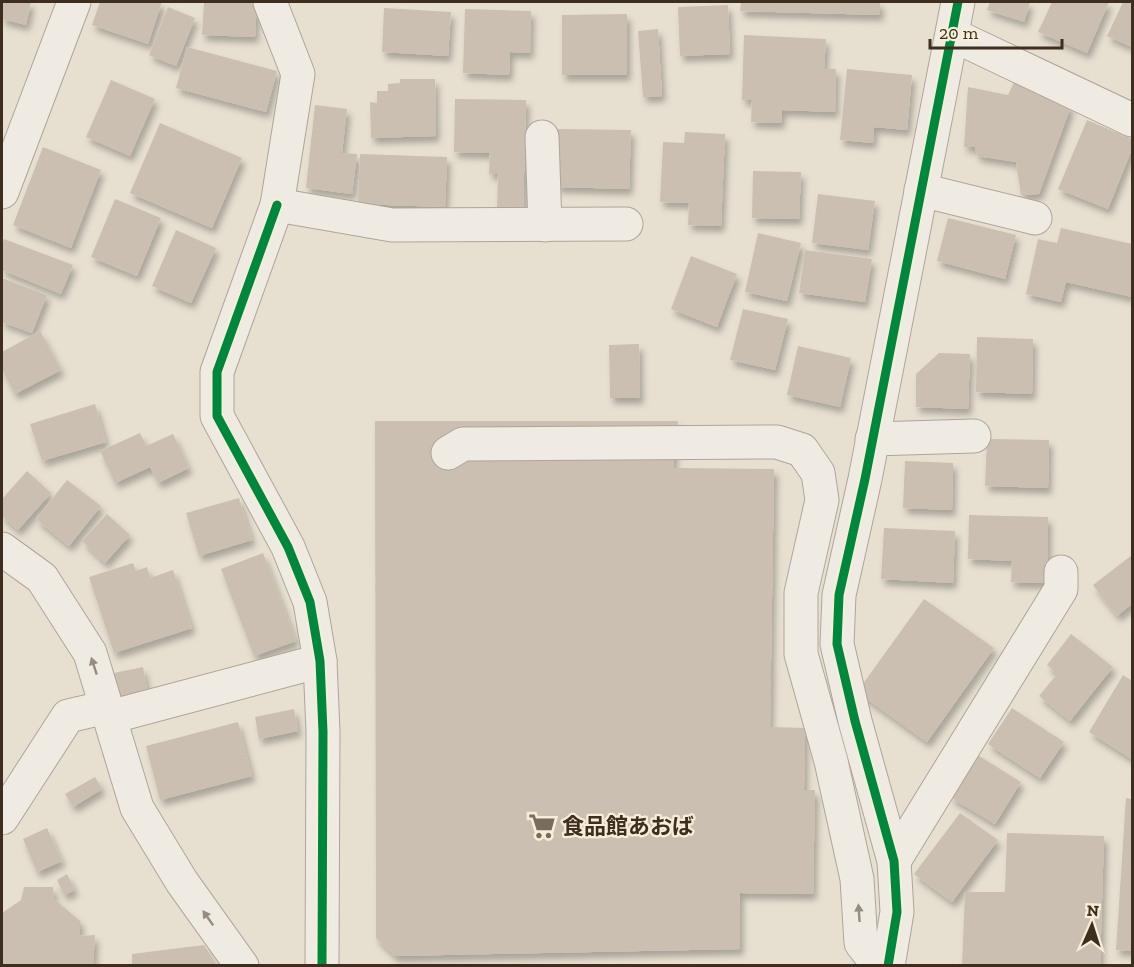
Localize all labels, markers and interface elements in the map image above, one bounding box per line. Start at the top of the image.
scale bar [930,12,1062,50]
text: 20 m [939,22,979,44]
one-way arrow [89,657,99,675]
supermarket icon: 食品館あおば [527,811,557,841]
place label: 食品館あおば [562,813,694,840]
north arrow [1062,895,1122,955]
text: N [1086,901,1099,920]
one-way arrow [855,904,864,923]
one-way arrow [202,911,214,927]

